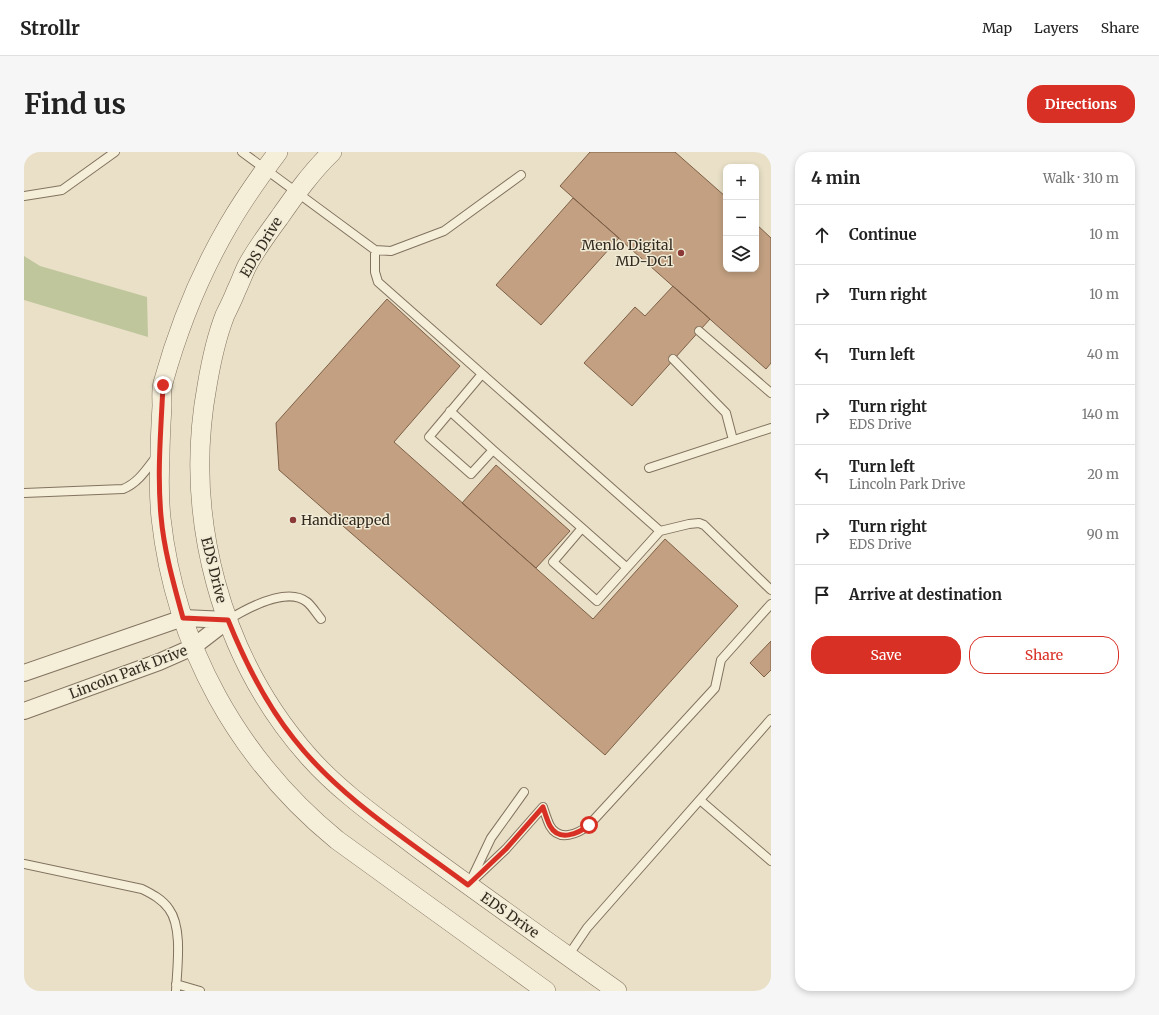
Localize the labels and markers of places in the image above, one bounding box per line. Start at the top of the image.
place label: Menlo Digital MD-DC1 [582,236,674,270]
marker: Menlo Digital MD-DC1 [676,248,686,258]
place label: Handicapped [301,511,390,529]
marker: Handicapped [288,515,298,525]

